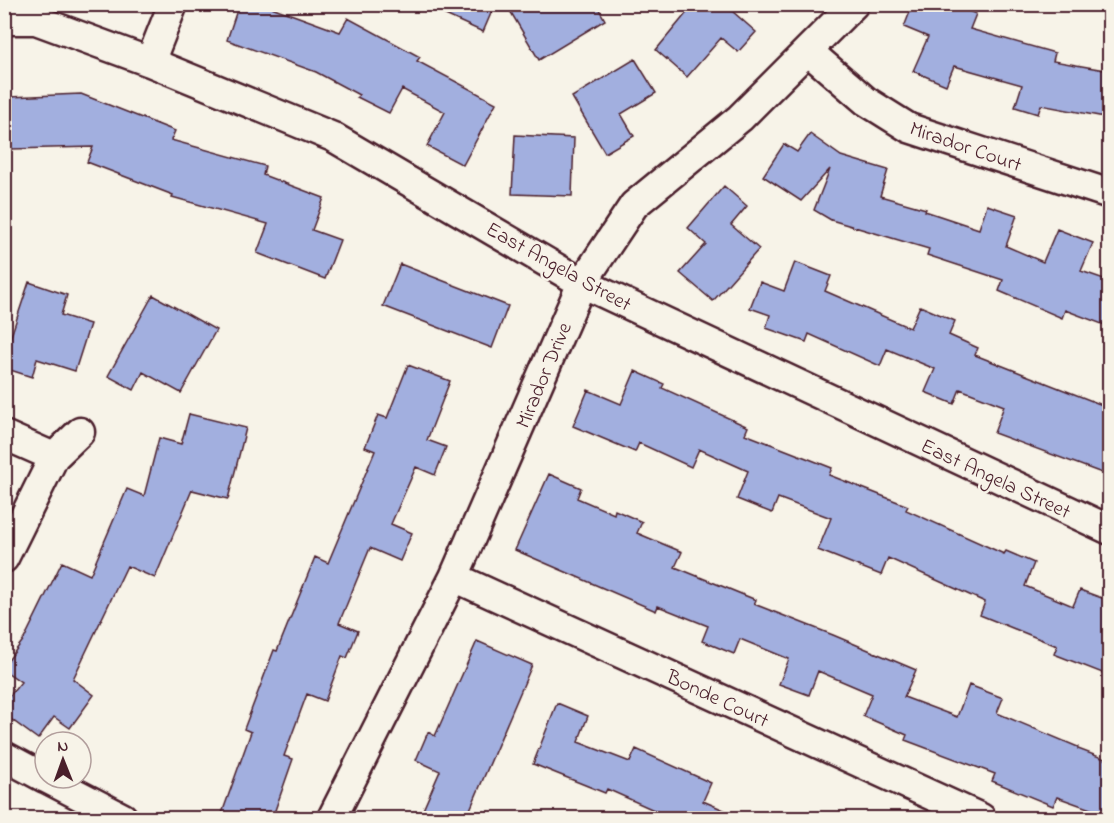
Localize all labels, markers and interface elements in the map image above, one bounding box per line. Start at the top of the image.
street label: Mirador Court [905,115,1025,181]
street label: East Angela Street [479,215,636,322]
street label: Mirador Drive [509,318,581,434]
street label: East Angela Street [914,432,1075,530]
street label: Bonde Court [660,663,773,737]
north arrow [33,730,93,790]
text: N [57,735,69,759]

